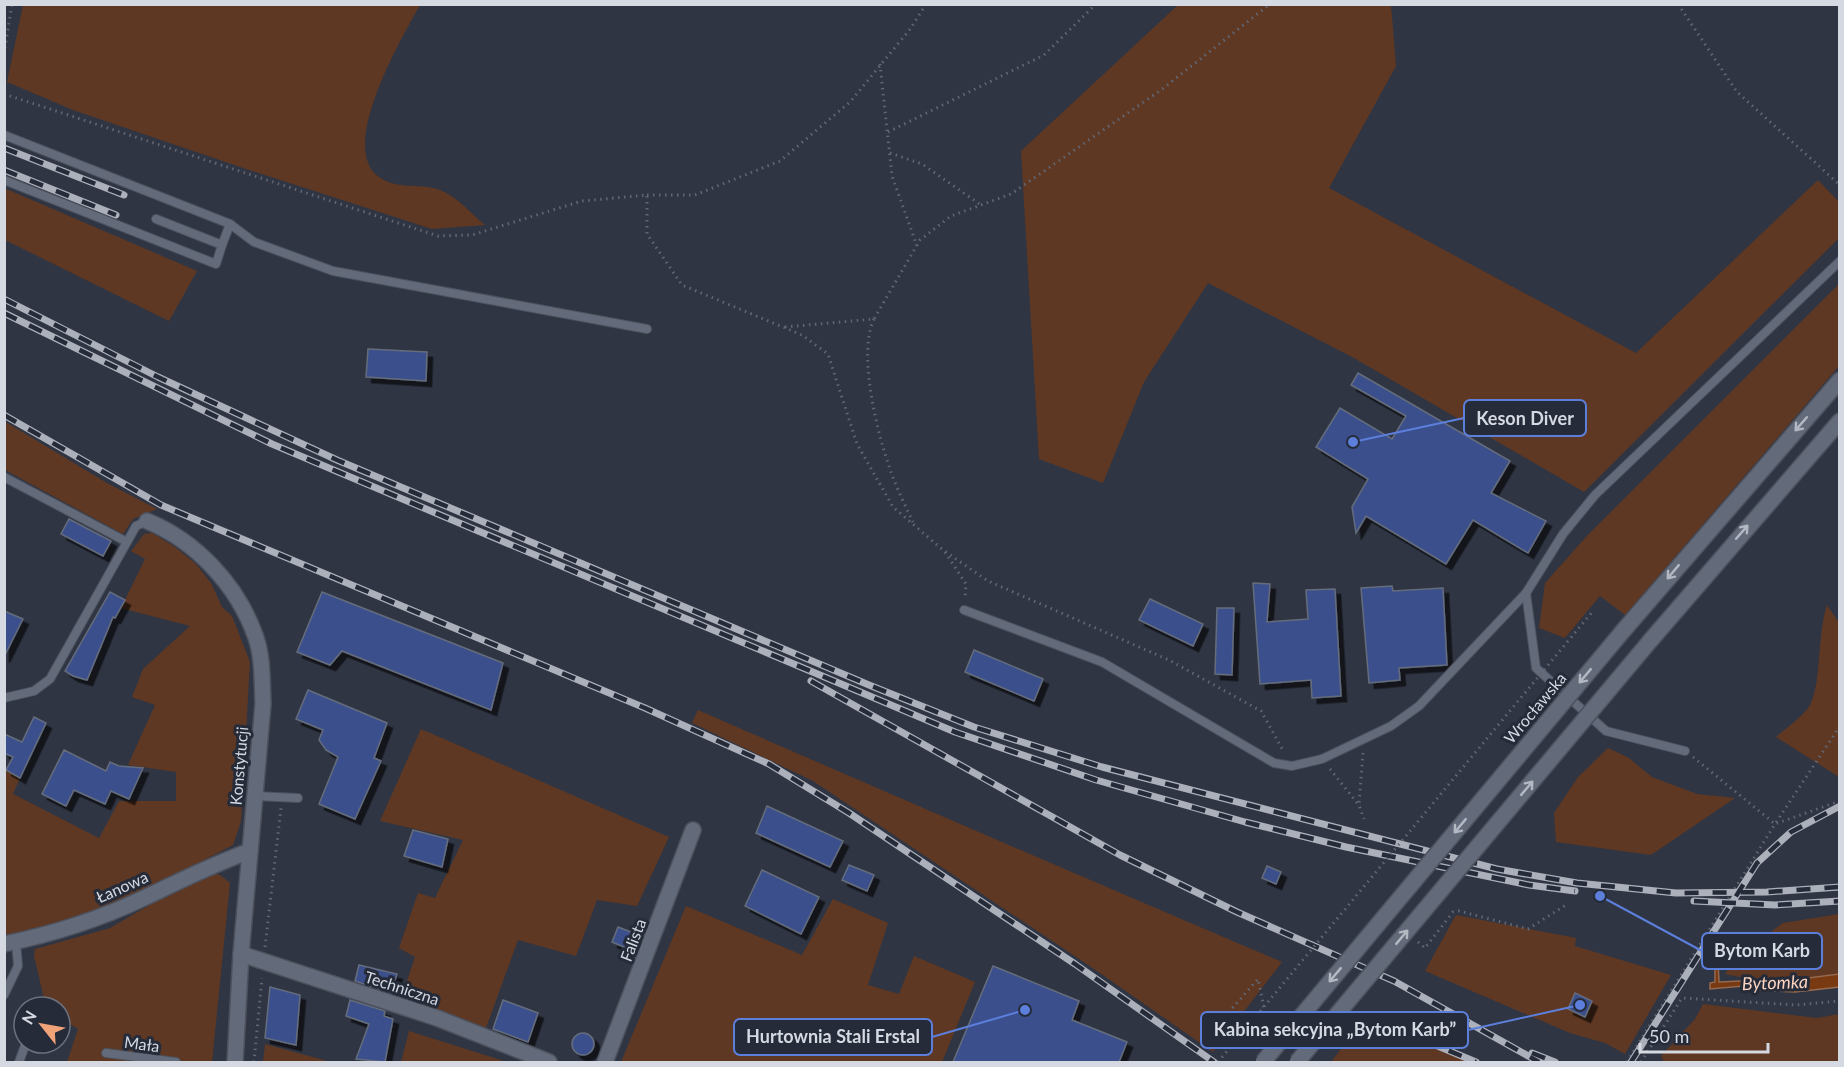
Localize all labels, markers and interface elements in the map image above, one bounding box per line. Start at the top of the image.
callout: Keson Diver [1464,400,1586,436]
text: Keson Diver [1476,407,1574,429]
one-way arrow [1794,416,1808,431]
one-way arrow [1735,525,1749,541]
one-way arrow [1667,564,1680,580]
street label: Wrocławska [1500,668,1570,747]
one-way arrow [1579,668,1592,684]
street label: Konstytucji [226,726,251,806]
one-way arrow [1520,780,1533,796]
one-way arrow [1453,818,1467,833]
street label: Łanowa [93,867,151,906]
street label: Falista [616,916,649,964]
one-way arrow [1395,930,1409,945]
callout: Bytom Karb [1702,933,1822,969]
text: Bytom Karb [1714,939,1810,961]
street label: Techniczna [363,967,442,1008]
one-way arrow [1328,967,1342,982]
water label: Bytomka [1741,970,1808,994]
north arrow [12,995,72,1055]
text: N [17,1007,40,1027]
callout: Kabina sekcyjna „Bytom Karb” [1201,1012,1468,1048]
scale bar [1640,1016,1768,1054]
text: Kabina sekcyjna „Bytom Karb” [1214,1018,1456,1040]
callout: Hurtownia Stali Erstal [734,1019,932,1055]
text: Hurtownia Stali Erstal [746,1025,920,1047]
text: 50 m [1649,1025,1689,1047]
street label: Mała [123,1032,161,1055]

